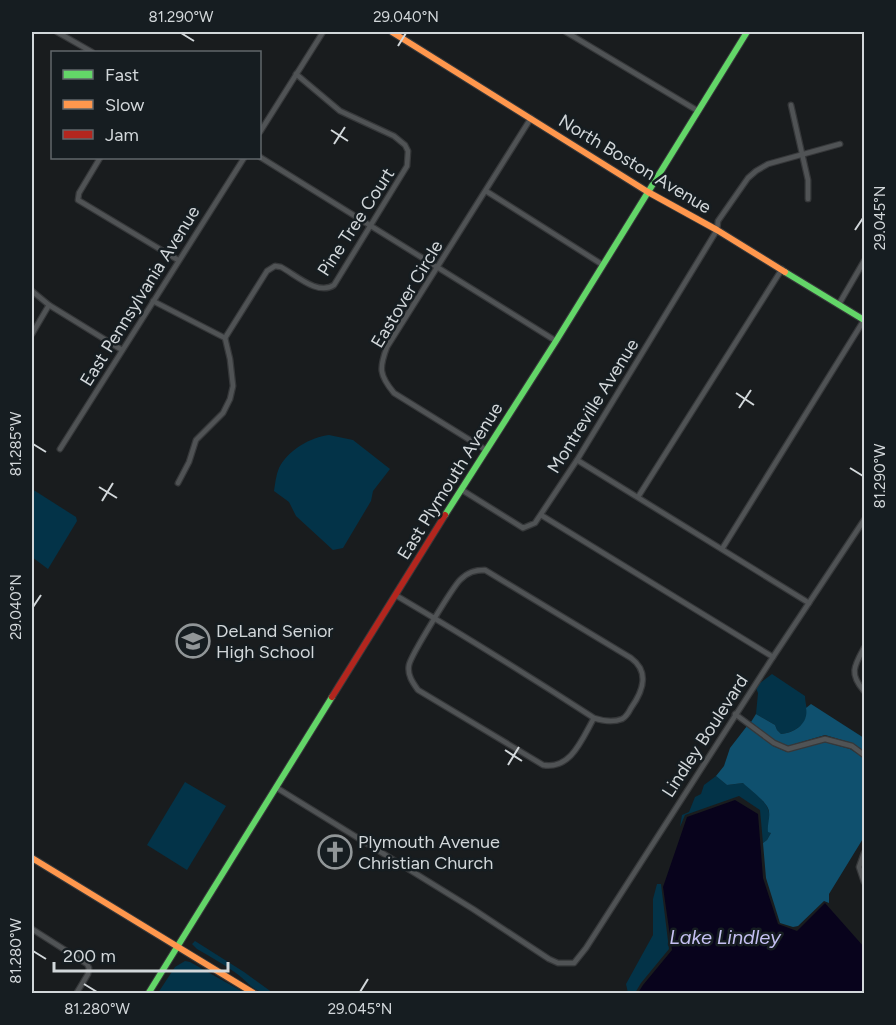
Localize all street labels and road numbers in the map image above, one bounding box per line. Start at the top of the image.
street label: North Boston Avenue [555,110,715,218]
street label: Pine Tree Court [313,164,399,280]
street label: East Pennsylvania Avenue [75,202,205,390]
street label: Eastover Circle [366,236,448,352]
street label: Montreville Avenue [543,334,643,477]
street label: East Plymouth Avenue [393,398,507,564]
street label: Lindley Boulevard [657,671,753,801]

